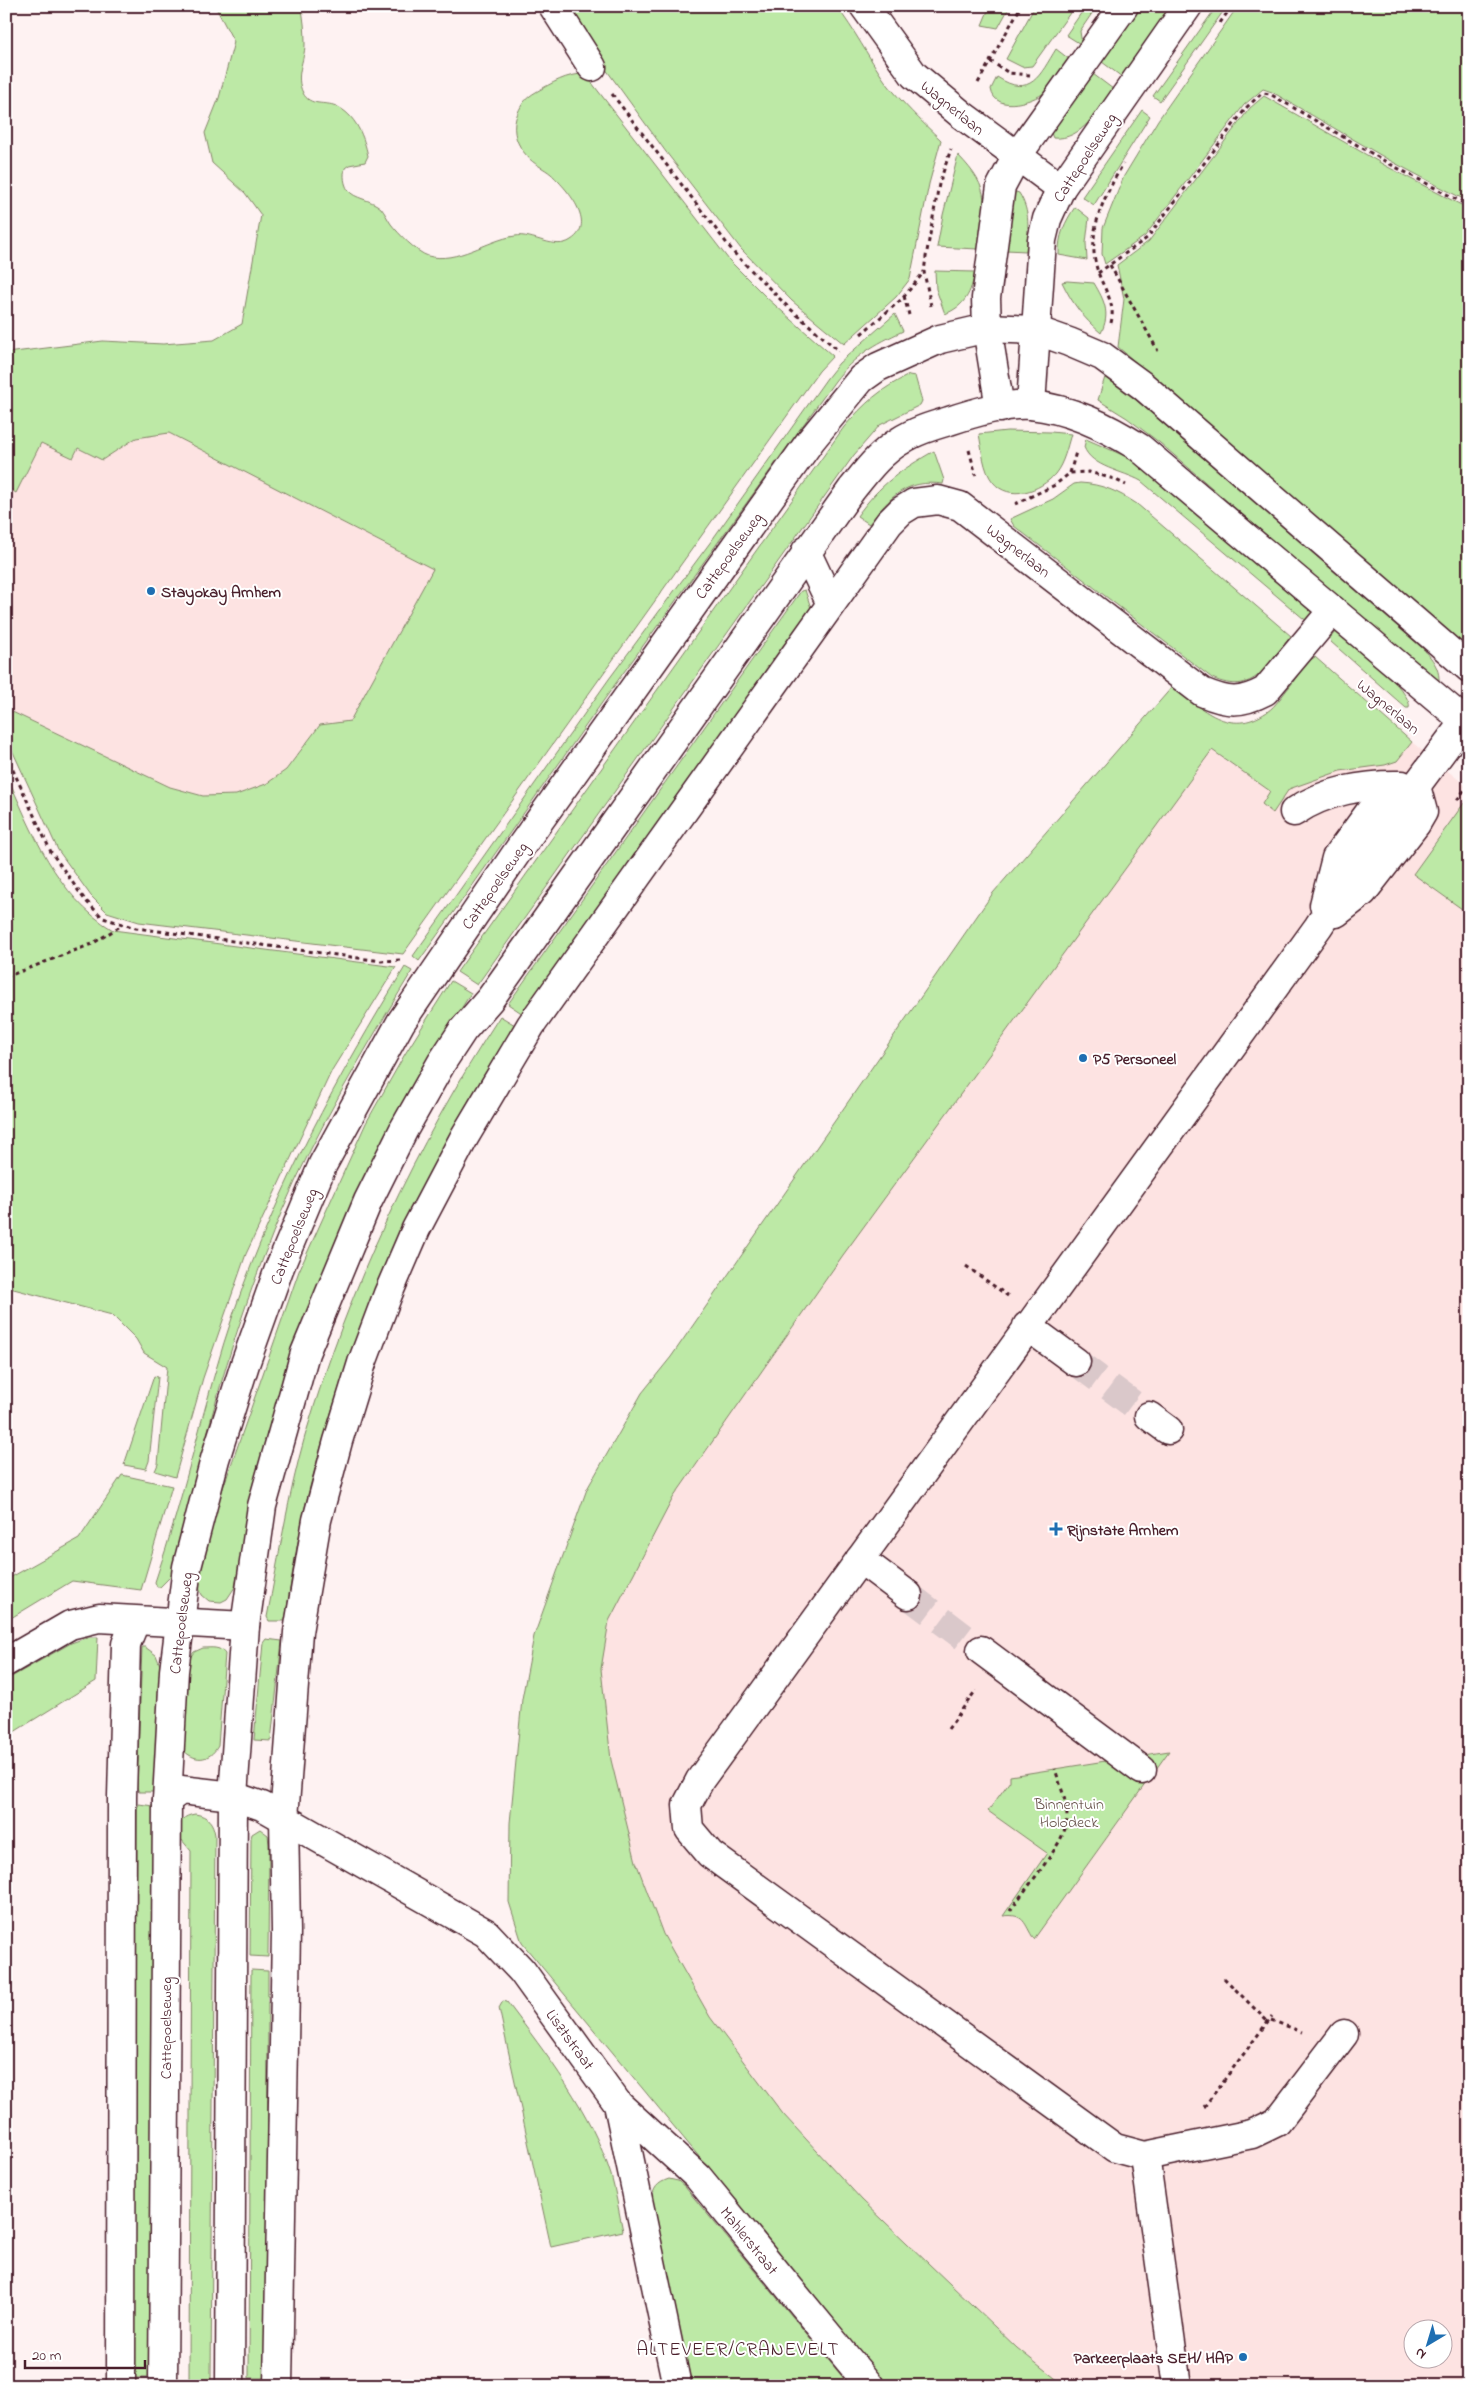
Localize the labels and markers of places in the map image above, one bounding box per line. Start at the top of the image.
place label: Stayokay Arnhem [161,581,282,606]
marker: Stayokay Arnhem [145,585,157,597]
place label: P5 Personeel [1093,1048,1177,1072]
marker: P5 Personeel [1077,1052,1089,1064]
place label: Rijnstate Arnhem [1066,1519,1179,1543]
marker: Rijnstate Arnhem [1049,1522,1063,1536]
place label: Parkeerplaats SEH/ HAP [1073,2347,1234,2371]
marker: Parkeerplaats SEH/ HAP [1237,2351,1249,2363]

